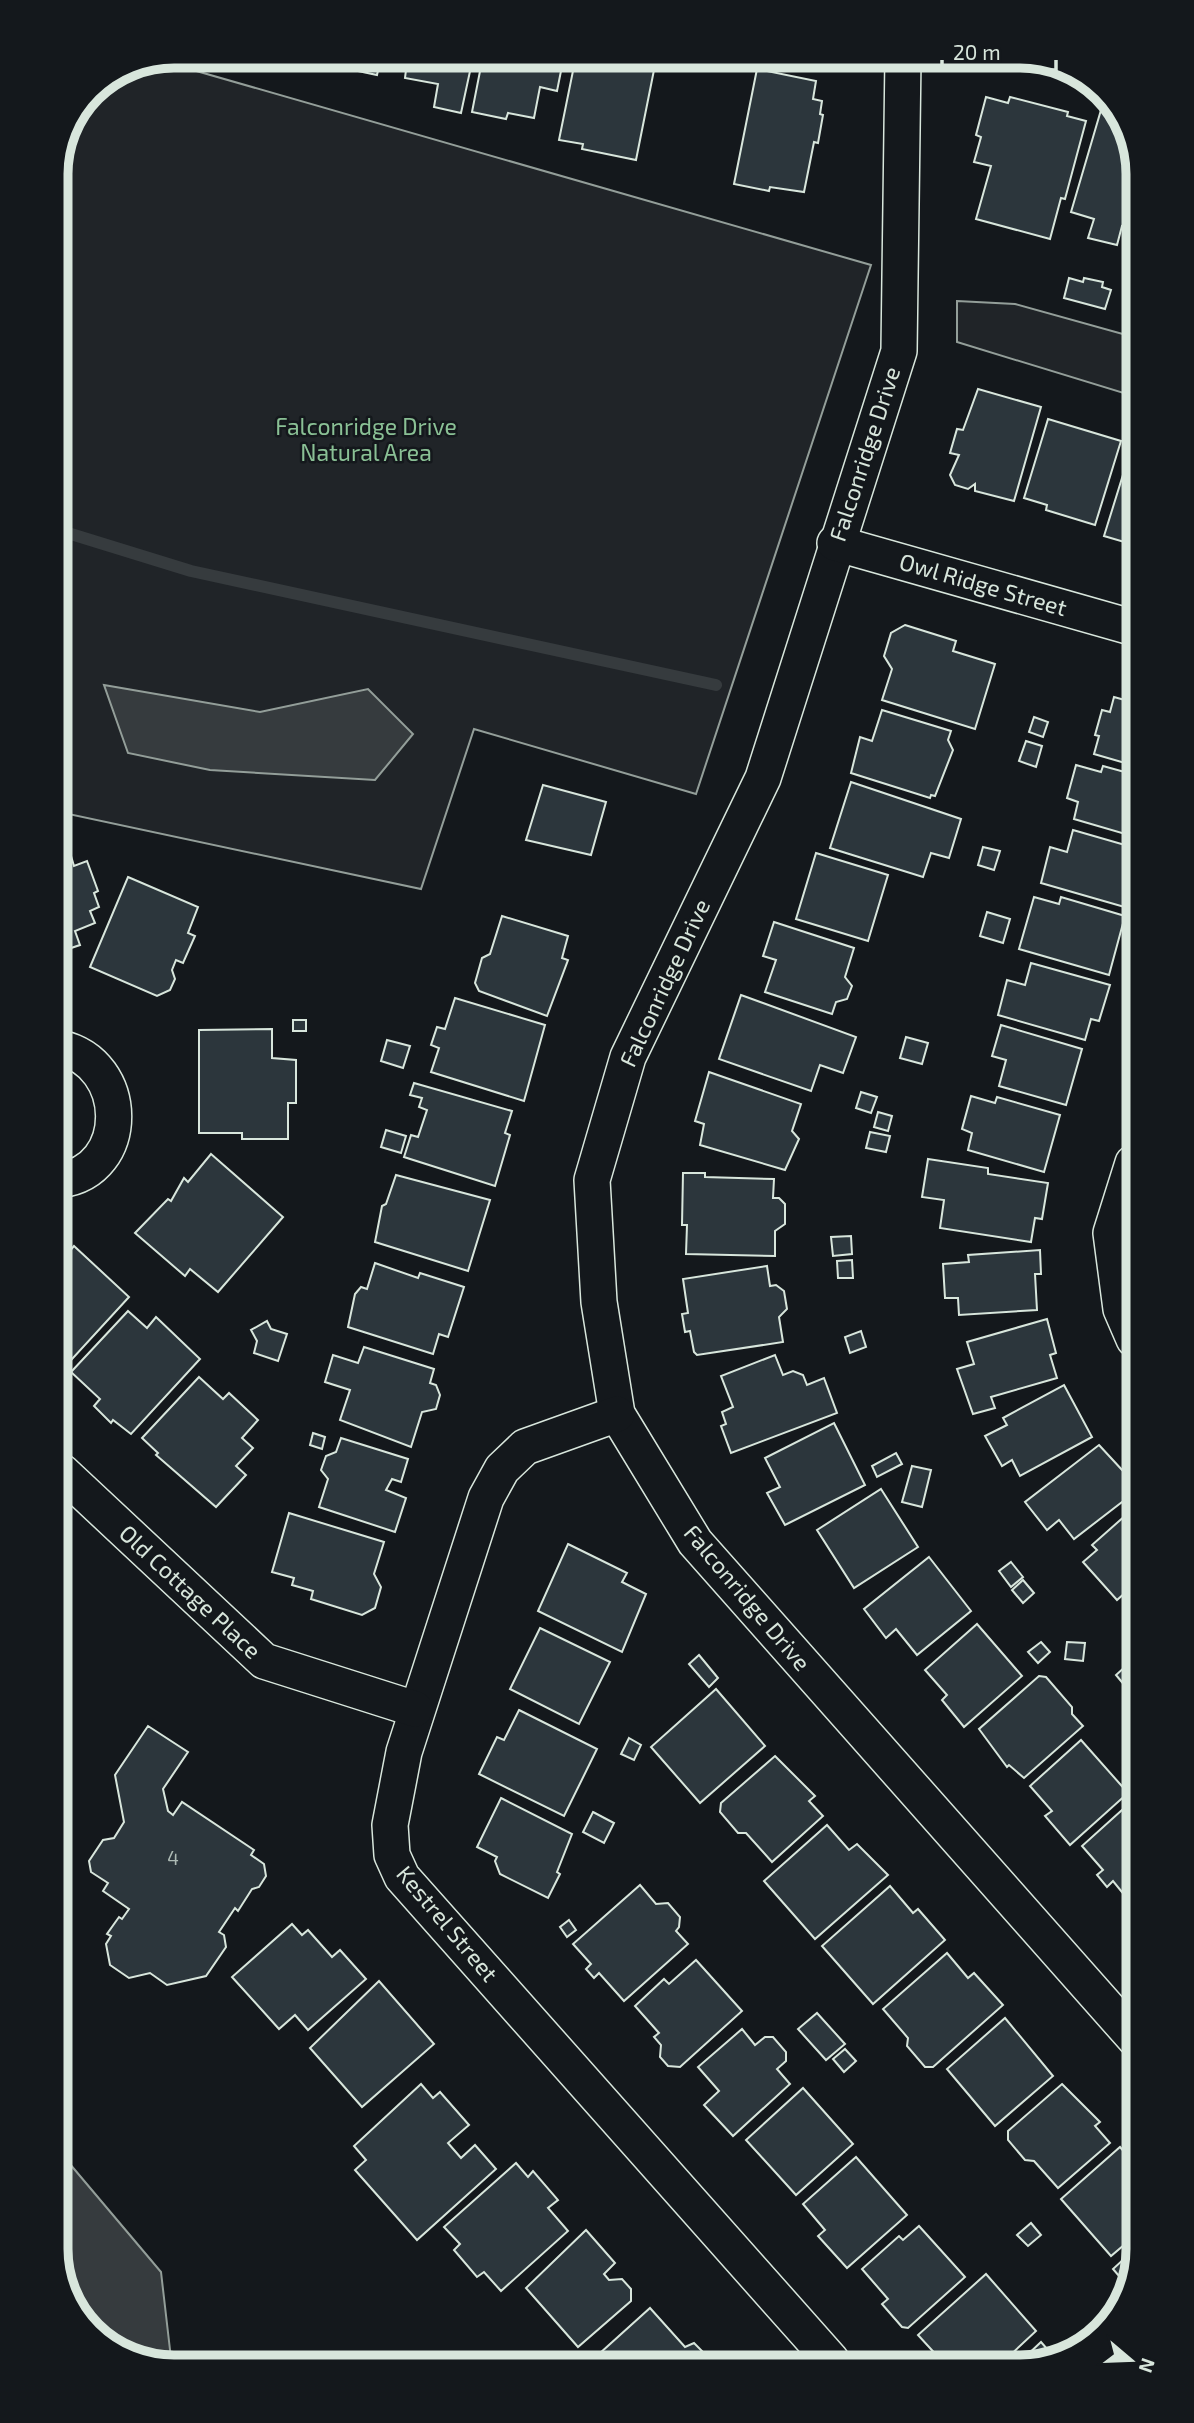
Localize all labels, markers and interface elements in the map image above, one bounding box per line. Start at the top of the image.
scale bar [942,28,1056,72]
text: 20 m [953,39,1001,64]
street label: Falconridge Drive [823,363,905,544]
park label: Falconridge Drive Natural Area [275,412,457,466]
street label: Owl Ridge Street [896,547,1070,621]
street label: Falconridge Drive [613,894,715,1071]
street label: Old Cottage Place [114,1518,267,1664]
street label: Falconridge Drive [679,1519,817,1676]
house number: 4 [167,1846,179,1869]
street label: Kestrel Street [391,1860,504,1987]
north arrow [1096,2325,1166,2395]
text: N [1134,2355,1161,2376]

